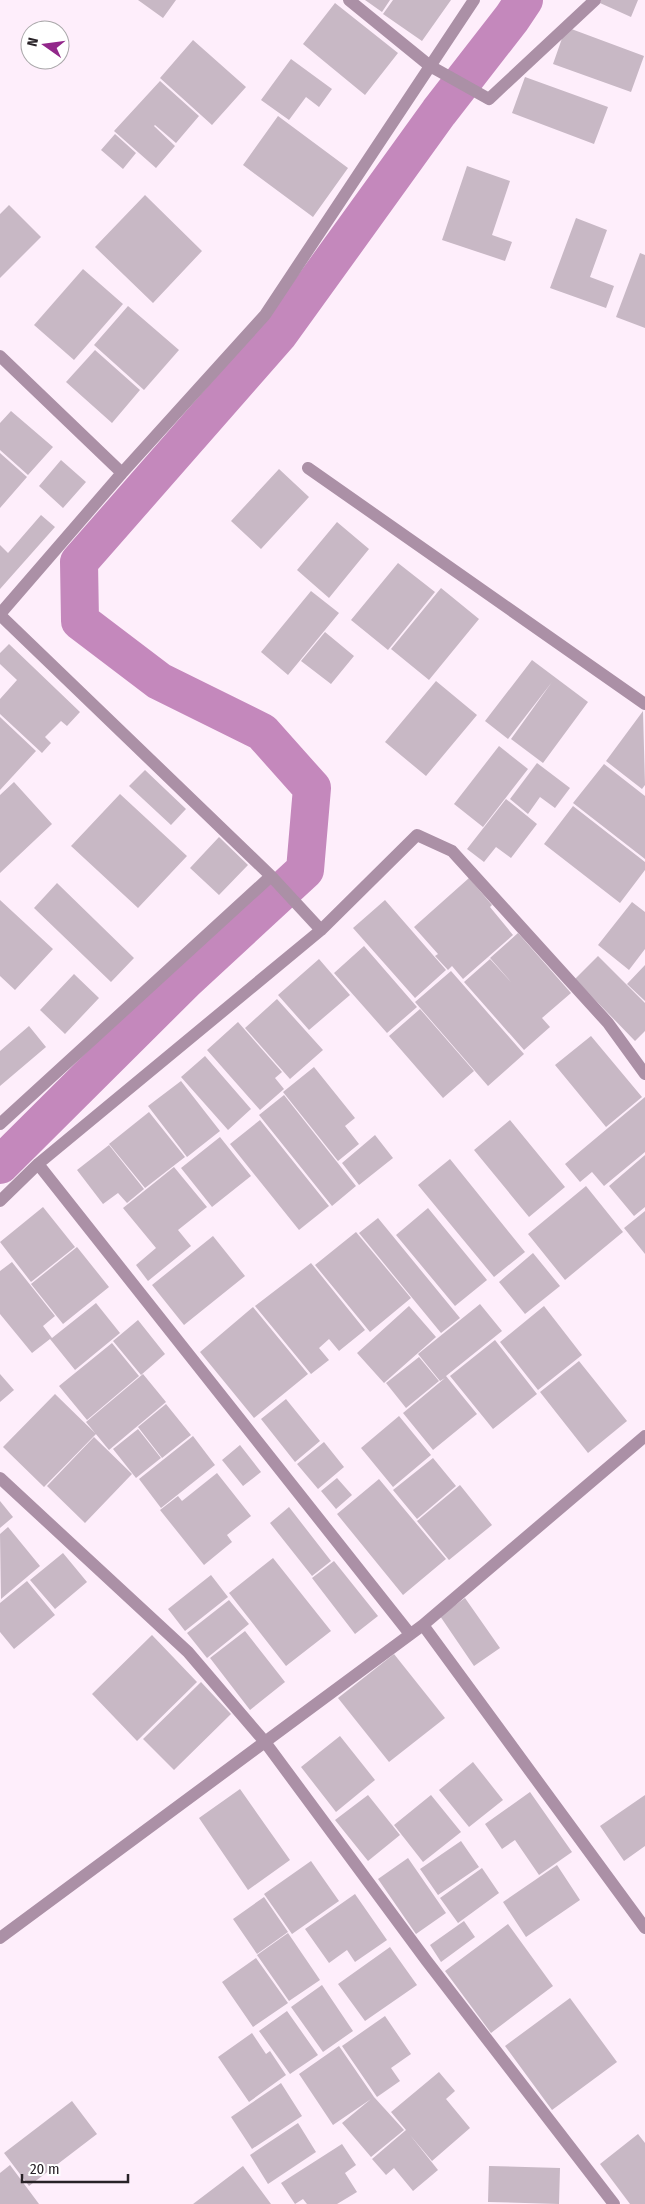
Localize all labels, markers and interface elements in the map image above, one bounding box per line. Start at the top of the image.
north arrow [20,20,70,70]
text: N [24,36,42,48]
scale bar [22,2152,129,2184]
text: 20 m [30,2160,60,2178]

